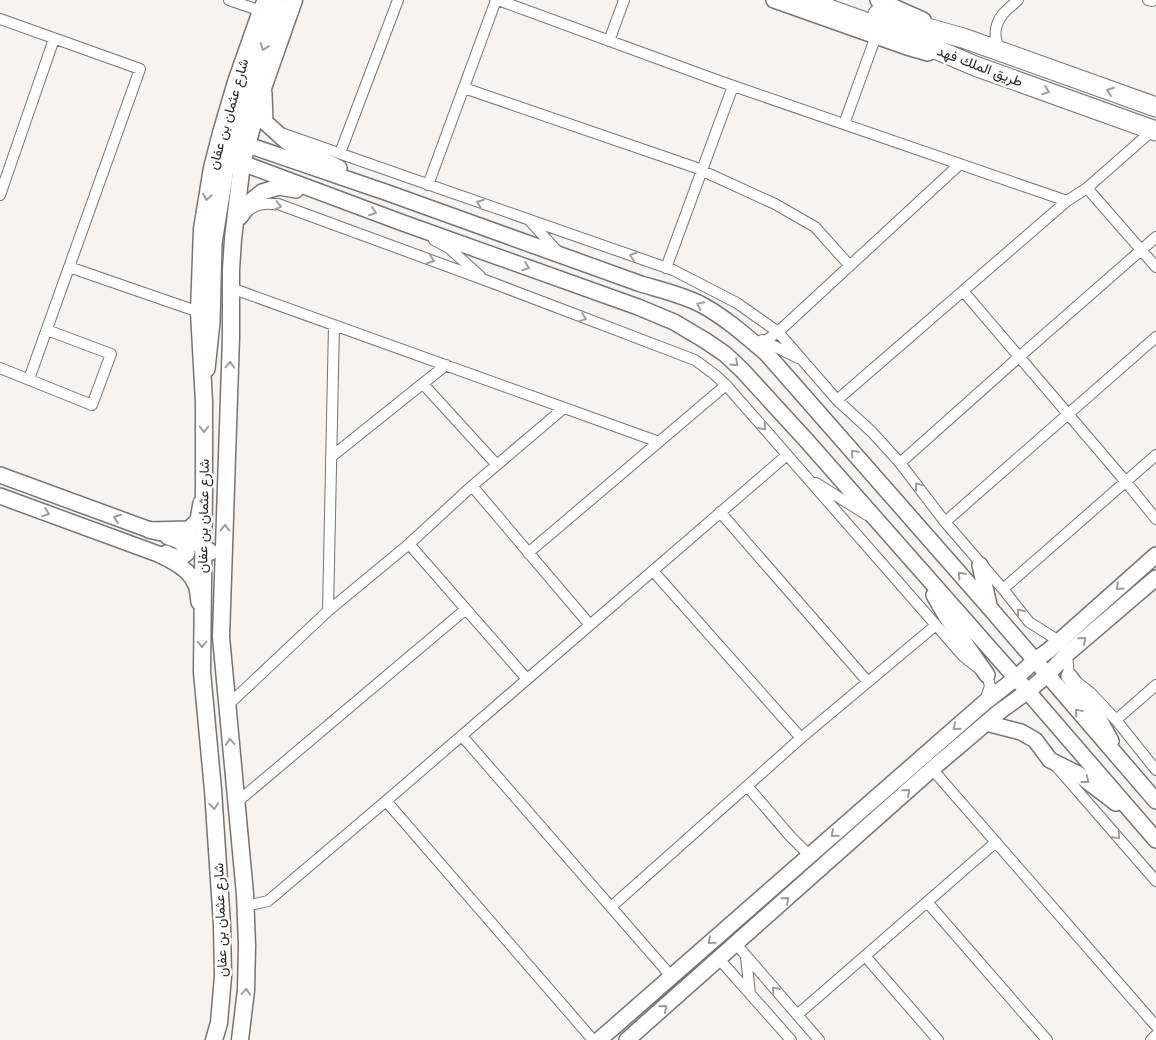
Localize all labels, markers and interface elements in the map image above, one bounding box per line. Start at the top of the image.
street label: طريق الملك فهد [935,41,1025,91]
one-way arrow [260,42,270,50]
street label: شارع عثمان بن عفان [204,57,254,172]
one-way arrow [1042,85,1050,95]
one-way arrow [1106,87,1115,97]
one-way arrow [203,193,213,201]
one-way arrow [476,199,485,209]
one-way arrow [274,200,283,211]
one-way arrow [368,206,376,216]
one-way arrow [630,252,638,262]
one-way arrow [426,254,435,264]
one-way arrow [521,261,529,271]
one-way arrow [696,301,705,311]
one-way arrow [578,311,587,322]
one-way arrow [729,357,738,366]
one-way arrow [225,361,236,369]
one-way arrow [757,421,765,430]
one-way arrow [199,426,209,433]
one-way arrow [851,449,860,458]
street label: شارع عثمان بن عفان [193,459,215,573]
one-way arrow [915,482,924,492]
one-way arrow [41,507,50,517]
one-way arrow [113,514,121,524]
one-way arrow [220,524,230,532]
one-way arrow [958,572,967,581]
one-way arrow [1116,582,1125,591]
one-way arrow [1018,609,1026,618]
one-way arrow [1077,637,1086,646]
one-way arrow [197,640,207,648]
one-way arrow [1075,708,1084,717]
one-way arrow [953,722,962,731]
one-way arrow [225,738,236,746]
one-way arrow [1080,775,1089,783]
one-way arrow [901,789,910,798]
one-way arrow [208,802,219,810]
one-way arrow [830,828,839,837]
one-way arrow [1111,831,1120,840]
street label: شارع عثمان بن عفان [209,862,233,978]
one-way arrow [780,897,789,906]
one-way arrow [708,935,717,944]
one-way arrow [240,987,251,995]
one-way arrow [772,987,781,996]
one-way arrow [658,1005,667,1014]

